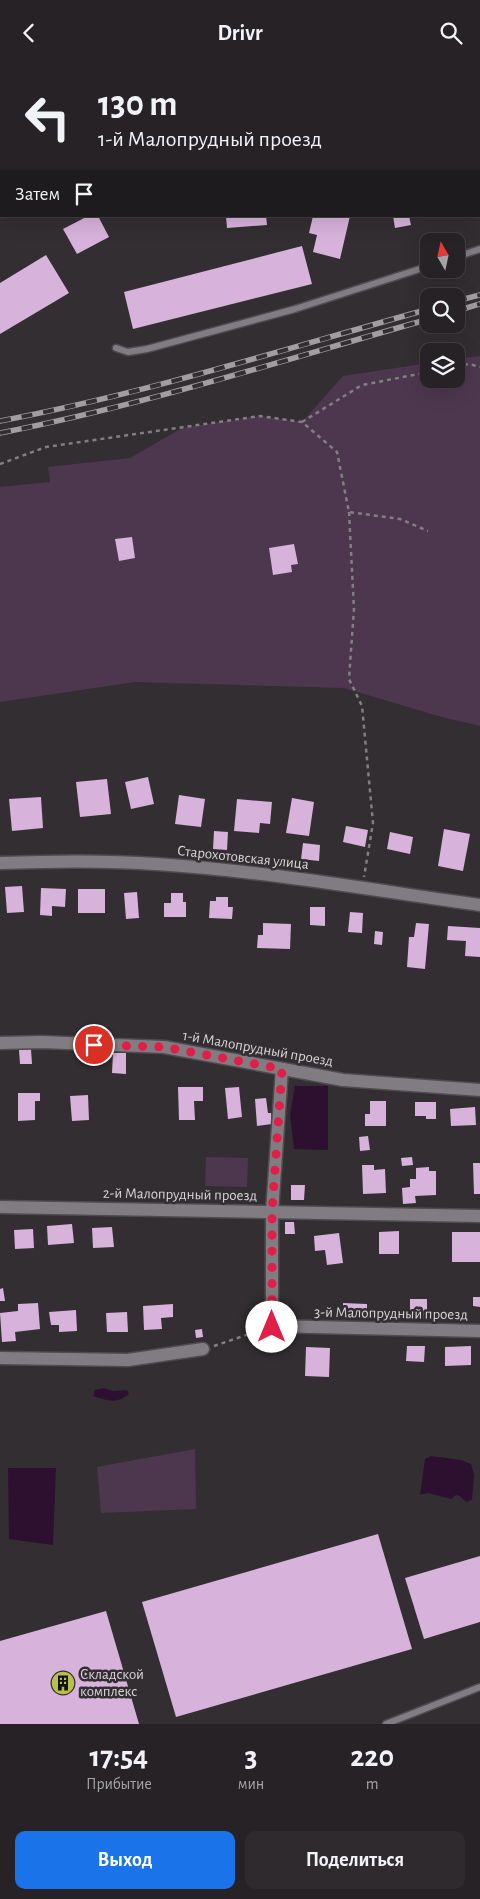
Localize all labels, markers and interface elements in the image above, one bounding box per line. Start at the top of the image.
icon: back [15,19,43,47]
icon: search [437,19,465,47]
text: Drivr [217,22,263,44]
icon: left [15,85,80,150]
text: 130 m [98,87,177,122]
text: 1-й Малопрудный проезд [98,128,322,150]
icon: arrive [70,180,98,208]
text: Затем [15,185,60,204]
north arrow [420,233,465,277]
map controls [420,233,465,388]
button: search [420,288,465,333]
button: layers [420,343,465,388]
street label: Старохотовская улица [176,843,310,872]
pin [73,1024,115,1066]
street label: 1-й Малопрудный проезд [181,1028,334,1069]
icon: arrive [80,1031,108,1059]
street label: 2-й Малопрудный проезд [103,1186,257,1203]
position arrow [245,1300,297,1352]
street label: 3-й Малопрудный проезд [314,1305,468,1322]
place label: Складской комплекс [80,1667,144,1699]
building icon: Складской комплекс [50,1670,76,1696]
text: 17:54 [90,1742,148,1772]
text: 3 [245,1742,257,1772]
text: 220 [350,1742,394,1772]
text: Прибытие [86,1776,152,1792]
text: мин [238,1776,264,1792]
text: m [366,1776,379,1792]
button: Выход [15,1831,235,1889]
button: Поделиться [245,1831,465,1889]

